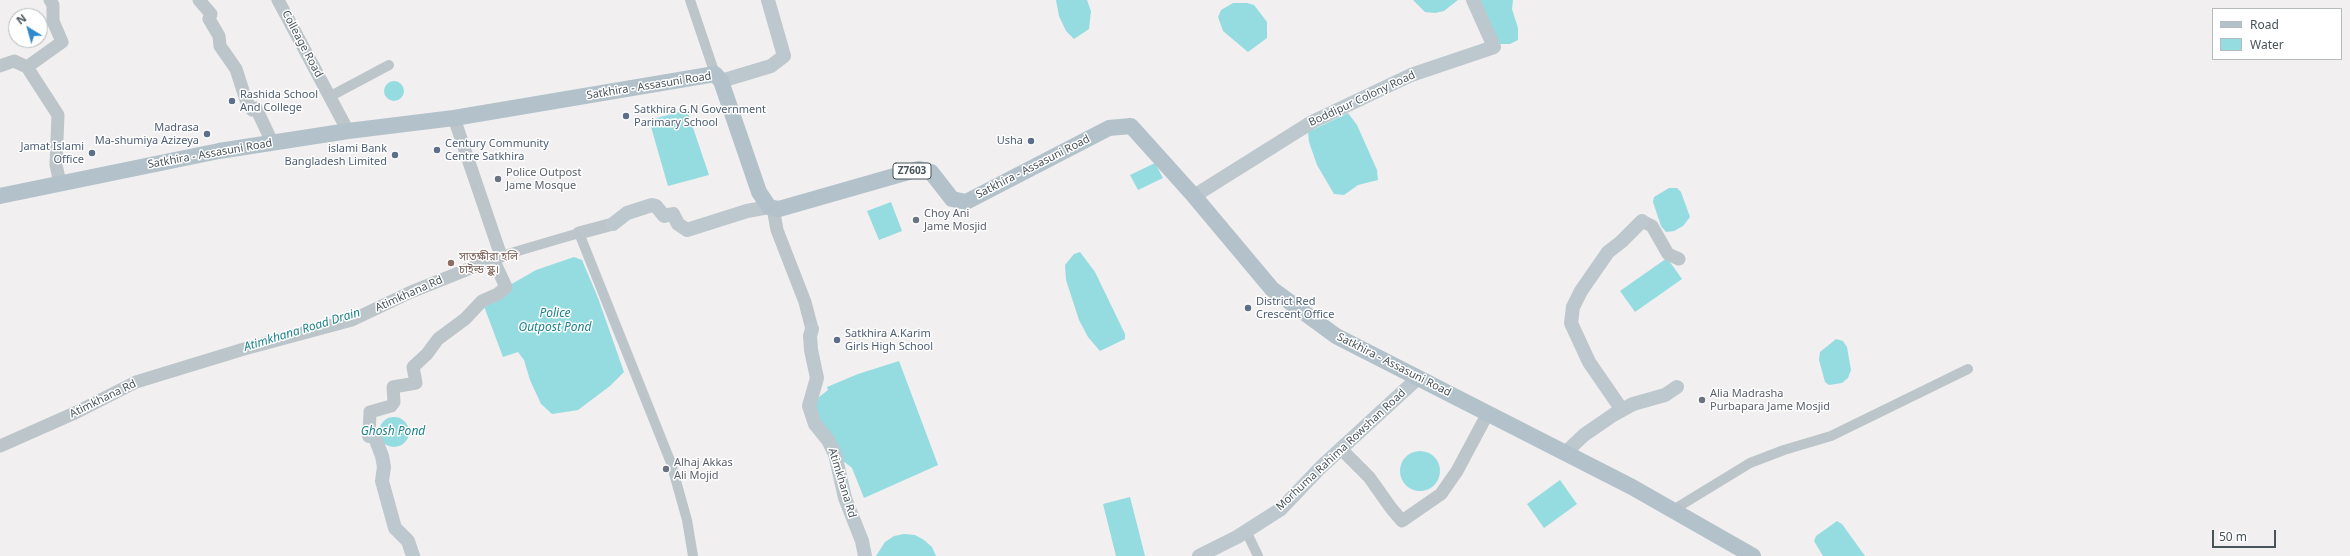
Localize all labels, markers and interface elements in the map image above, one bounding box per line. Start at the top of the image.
north arrow [8,8,48,48]
street label: Colleage Road [279,8,325,80]
legend [2212,8,2342,60]
text: N [13,10,29,28]
text: Road [2250,16,2279,33]
text: Water [2250,36,2284,53]
street label: Boddipur Colony Road [1307,69,1417,129]
street label: Satkhira - Assasuni Road [586,70,712,102]
place label: Rashida School And College [240,88,318,114]
marker: Rashida School And College [227,96,237,106]
place label: Satkhira G.N Government Parimary School [634,103,766,129]
marker: Satkhira G.N Government Parimary School [621,111,631,121]
place label: Madrasa Ma-shumiya Azizeya [95,121,199,147]
marker: Madrasa Ma-shumiya Azizeya [202,129,212,139]
street label: Satkhira - Assasuni Road [974,132,1092,202]
place label: Usha [997,134,1023,148]
marker: Usha [1026,136,1036,146]
street label: Satkhira - Assasuni Road [147,137,273,171]
place label: Century Community Centre Satkhira [445,137,549,163]
place label: Jamat Islami Office [20,140,84,166]
place label: islami Bank Bangladesh Limited [285,142,387,168]
marker: Century Community Centre Satkhira [432,145,442,155]
marker: Jamat Islami Office [87,148,97,158]
marker: islami Bank Bangladesh Limited [390,150,400,160]
road number: Z7603 [893,163,931,179]
place label: Police Outpost Jame Mosque [506,166,581,192]
marker: Police Outpost Jame Mosque [493,174,503,184]
place label: Choy Ani Jame Mosjid [924,207,987,233]
marker: Choy Ani Jame Mosjid [911,215,921,225]
place label: সাতক্ষীরা হলি চাইল্ড স্কুল। [459,250,518,276]
marker: সাতক্ষীরা হলি চাইল্ড স্কুল। [446,258,456,268]
street label: Atimkhana Rd [373,273,445,315]
place label: District Red Crescent Office [1256,295,1334,321]
marker: District Red Crescent Office [1243,303,1253,313]
water label: Atimkhana Road Drain [242,305,362,355]
water label: Police Outpost Pond [518,307,592,335]
place label: Satkhira A.Karim Girls High School [845,327,933,353]
street label: Satkhira - Assasuni Road [1335,330,1453,400]
marker: Satkhira A.Karim Girls High School [832,335,842,345]
street label: Atimkhana Rd [68,377,138,421]
street label: Morhuma Rahima Rowshan Road [1273,386,1409,514]
place label: Alia Madrasha Purbapara Jame Mosjid [1710,387,1830,413]
marker: Alia Madrasha Purbapara Jame Mosjid [1697,395,1707,405]
water label: Ghosh Pond [361,425,425,439]
street label: Atimkhana Rd [825,446,859,520]
place label: Alhaj Akkas Ali Mojid [674,456,733,482]
marker: Alhaj Akkas Ali Mojid [661,464,671,474]
scale bar [2214,522,2278,548]
text: 50 m [2219,528,2247,545]

